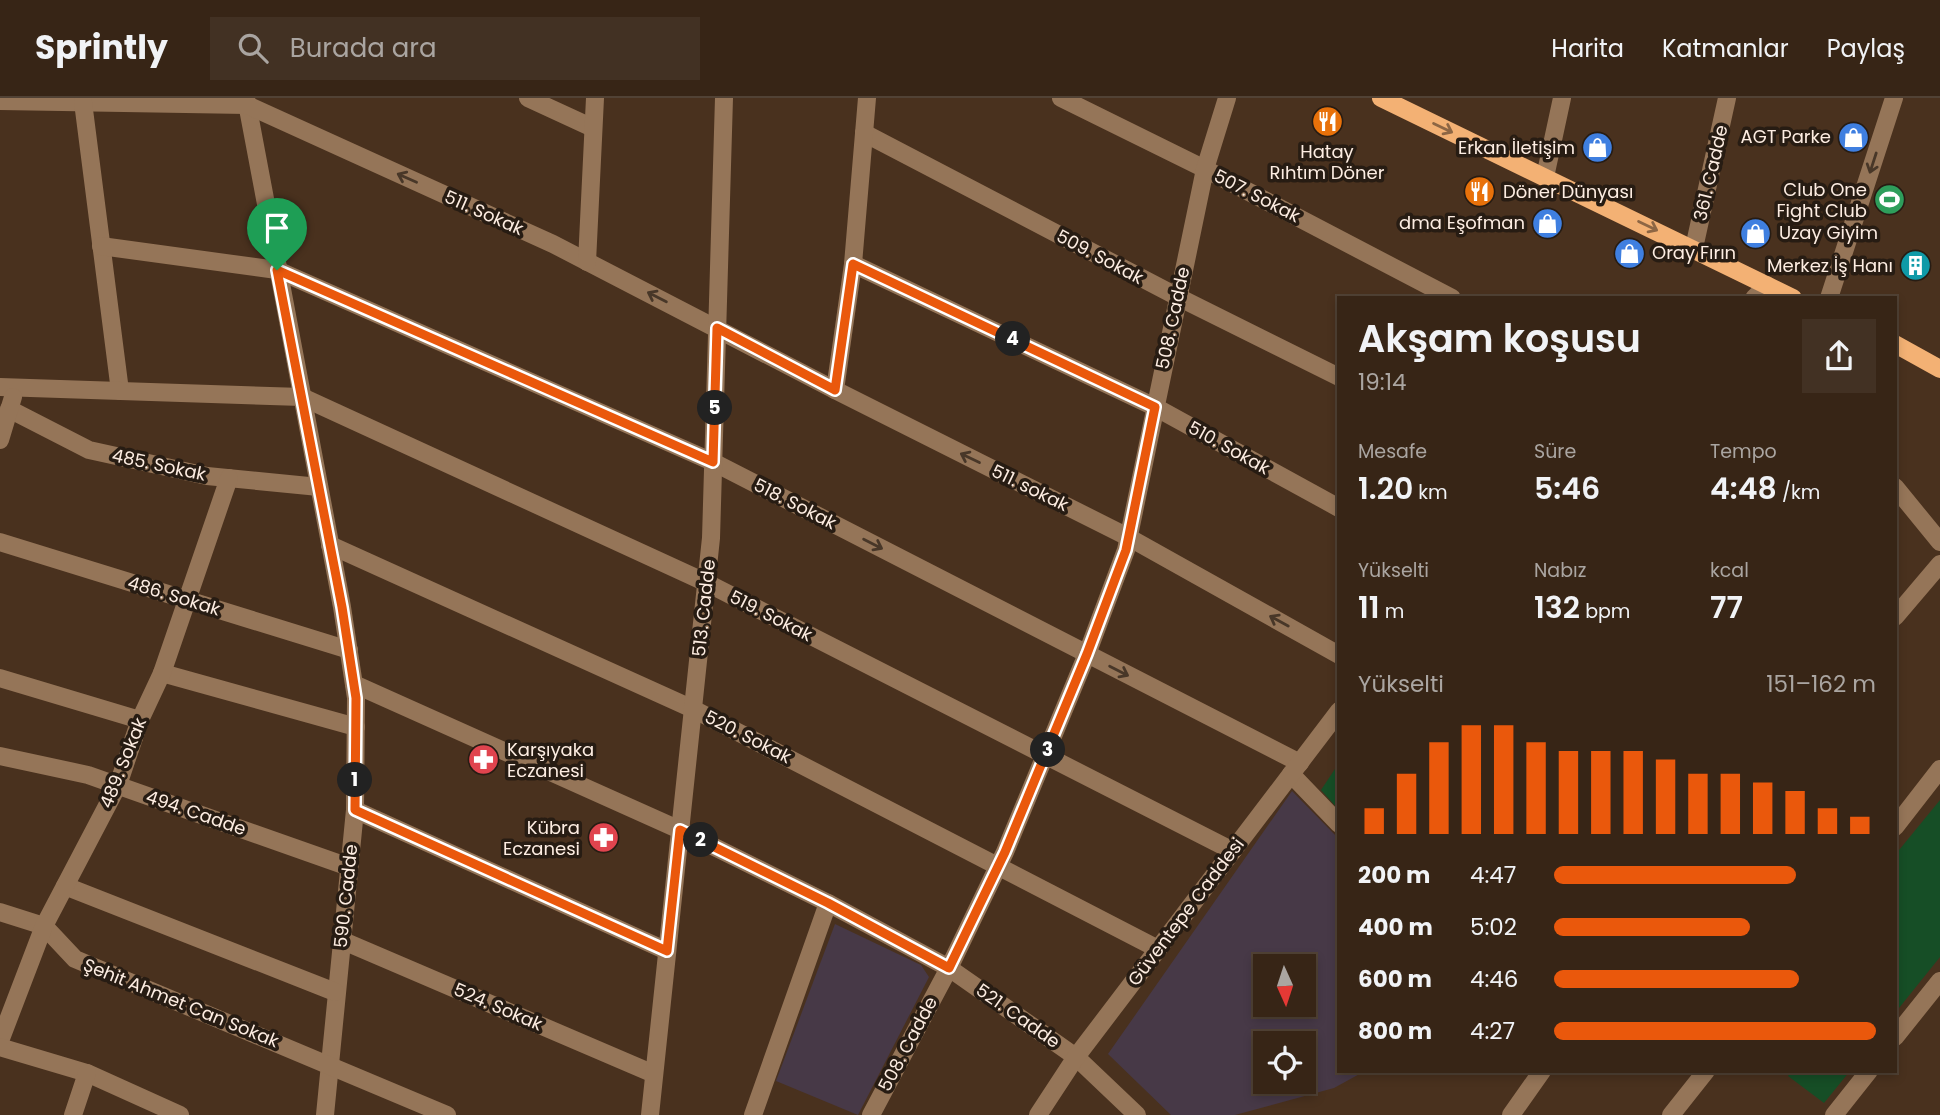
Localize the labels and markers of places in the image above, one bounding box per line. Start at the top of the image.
restaurant icon: Hatay Rıhtım Döner [1310,104,1344,138]
shop icon: AGT Parke [1837,120,1871,154]
place label: AGT Parke [1741,124,1831,149]
shop icon: Erkan İletişim [1581,131,1615,165]
place label: Erkan İletişim [1458,135,1575,160]
place label: Hatay Rıhtım Döner [1270,139,1385,185]
restaurant icon: Döner Dünyası [1463,175,1497,209]
place label: Club One Fight Club [1776,177,1867,223]
place label: Döner Dünyası [1503,179,1633,204]
sports icon: Club One Fight Club [1873,183,1907,217]
pin [247,198,307,270]
shop icon: dma Eşofman [1531,206,1565,240]
place label: dma Eşofman [1399,210,1525,235]
shop icon: Uzay Giyim [1739,216,1773,250]
place label: Uzay Giyim [1779,220,1878,245]
shop icon: Oray Fırın [1612,236,1646,270]
place label: Oray Fırın [1652,240,1736,265]
building icon: Merkez İş Hanı [1899,249,1933,283]
place label: Merkez İş Hanı [1767,253,1893,278]
pin: 4 [996,322,1030,356]
pin: 5 [698,390,732,426]
pin: 3 [1030,732,1066,768]
place label: Karşıyaka Eczanesi [507,737,594,783]
pharmacy icon: Karşıyaka Eczanesi [467,743,501,777]
pin: 1 [338,762,372,798]
place label: Kübra Eczanesi [503,815,580,861]
pharmacy icon: Kübra Eczanesi [586,821,620,855]
pin: 2 [684,822,718,858]

